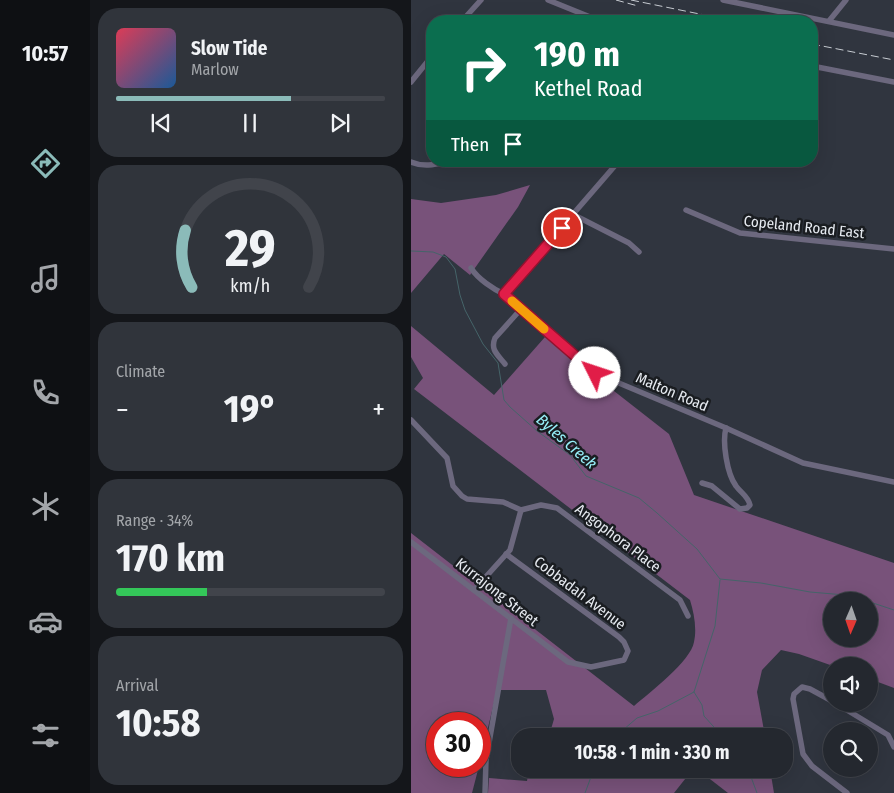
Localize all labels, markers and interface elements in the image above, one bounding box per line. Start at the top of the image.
text: 190 m [534,33,620,75]
icon: right [451,35,516,100]
text: Slow Tide [191,37,267,60]
text: 10:57 [22,40,68,67]
text: Marlow [191,60,239,79]
text: Kethel Road [534,75,642,102]
icon: previous [147,109,175,137]
icon: pause [236,109,264,137]
icon: next [326,109,354,137]
icon: arrive [499,130,527,158]
text: Then [451,133,489,156]
icon: directions [28,146,63,181]
pin [541,207,583,249]
street label: Copeland Road East [743,212,865,242]
icon: arrive [548,214,576,242]
text: 29 [224,217,276,280]
icon: music [28,261,63,296]
text: km/h [231,275,270,297]
position arrow [568,346,620,398]
text: Climate [116,362,165,381]
street label: Malton Road [633,369,711,415]
icon: phone [28,375,63,410]
text: 19° [224,386,277,432]
text: − [116,393,129,426]
text: + [372,393,385,426]
water label: Byles Creek [533,410,601,473]
icon: climate [28,489,63,524]
street label: Angophora Place [572,500,664,576]
text: Range · 34% [116,511,193,530]
text: 170 km [116,535,225,581]
street label: Cobbadah Avenue [531,553,629,633]
street label: Kurrajong Street [452,554,542,630]
north arrow [823,592,879,648]
map controls [823,592,878,777]
icon: car [28,604,63,639]
button: sound [823,657,878,712]
text: Arrival [116,676,158,695]
text: 10:58 [116,700,201,746]
speed limit sign: 30 [426,712,491,777]
icon: filters [28,718,63,753]
button: search [823,722,878,777]
text: 10:58 · 1 min · 330 m [575,741,729,764]

